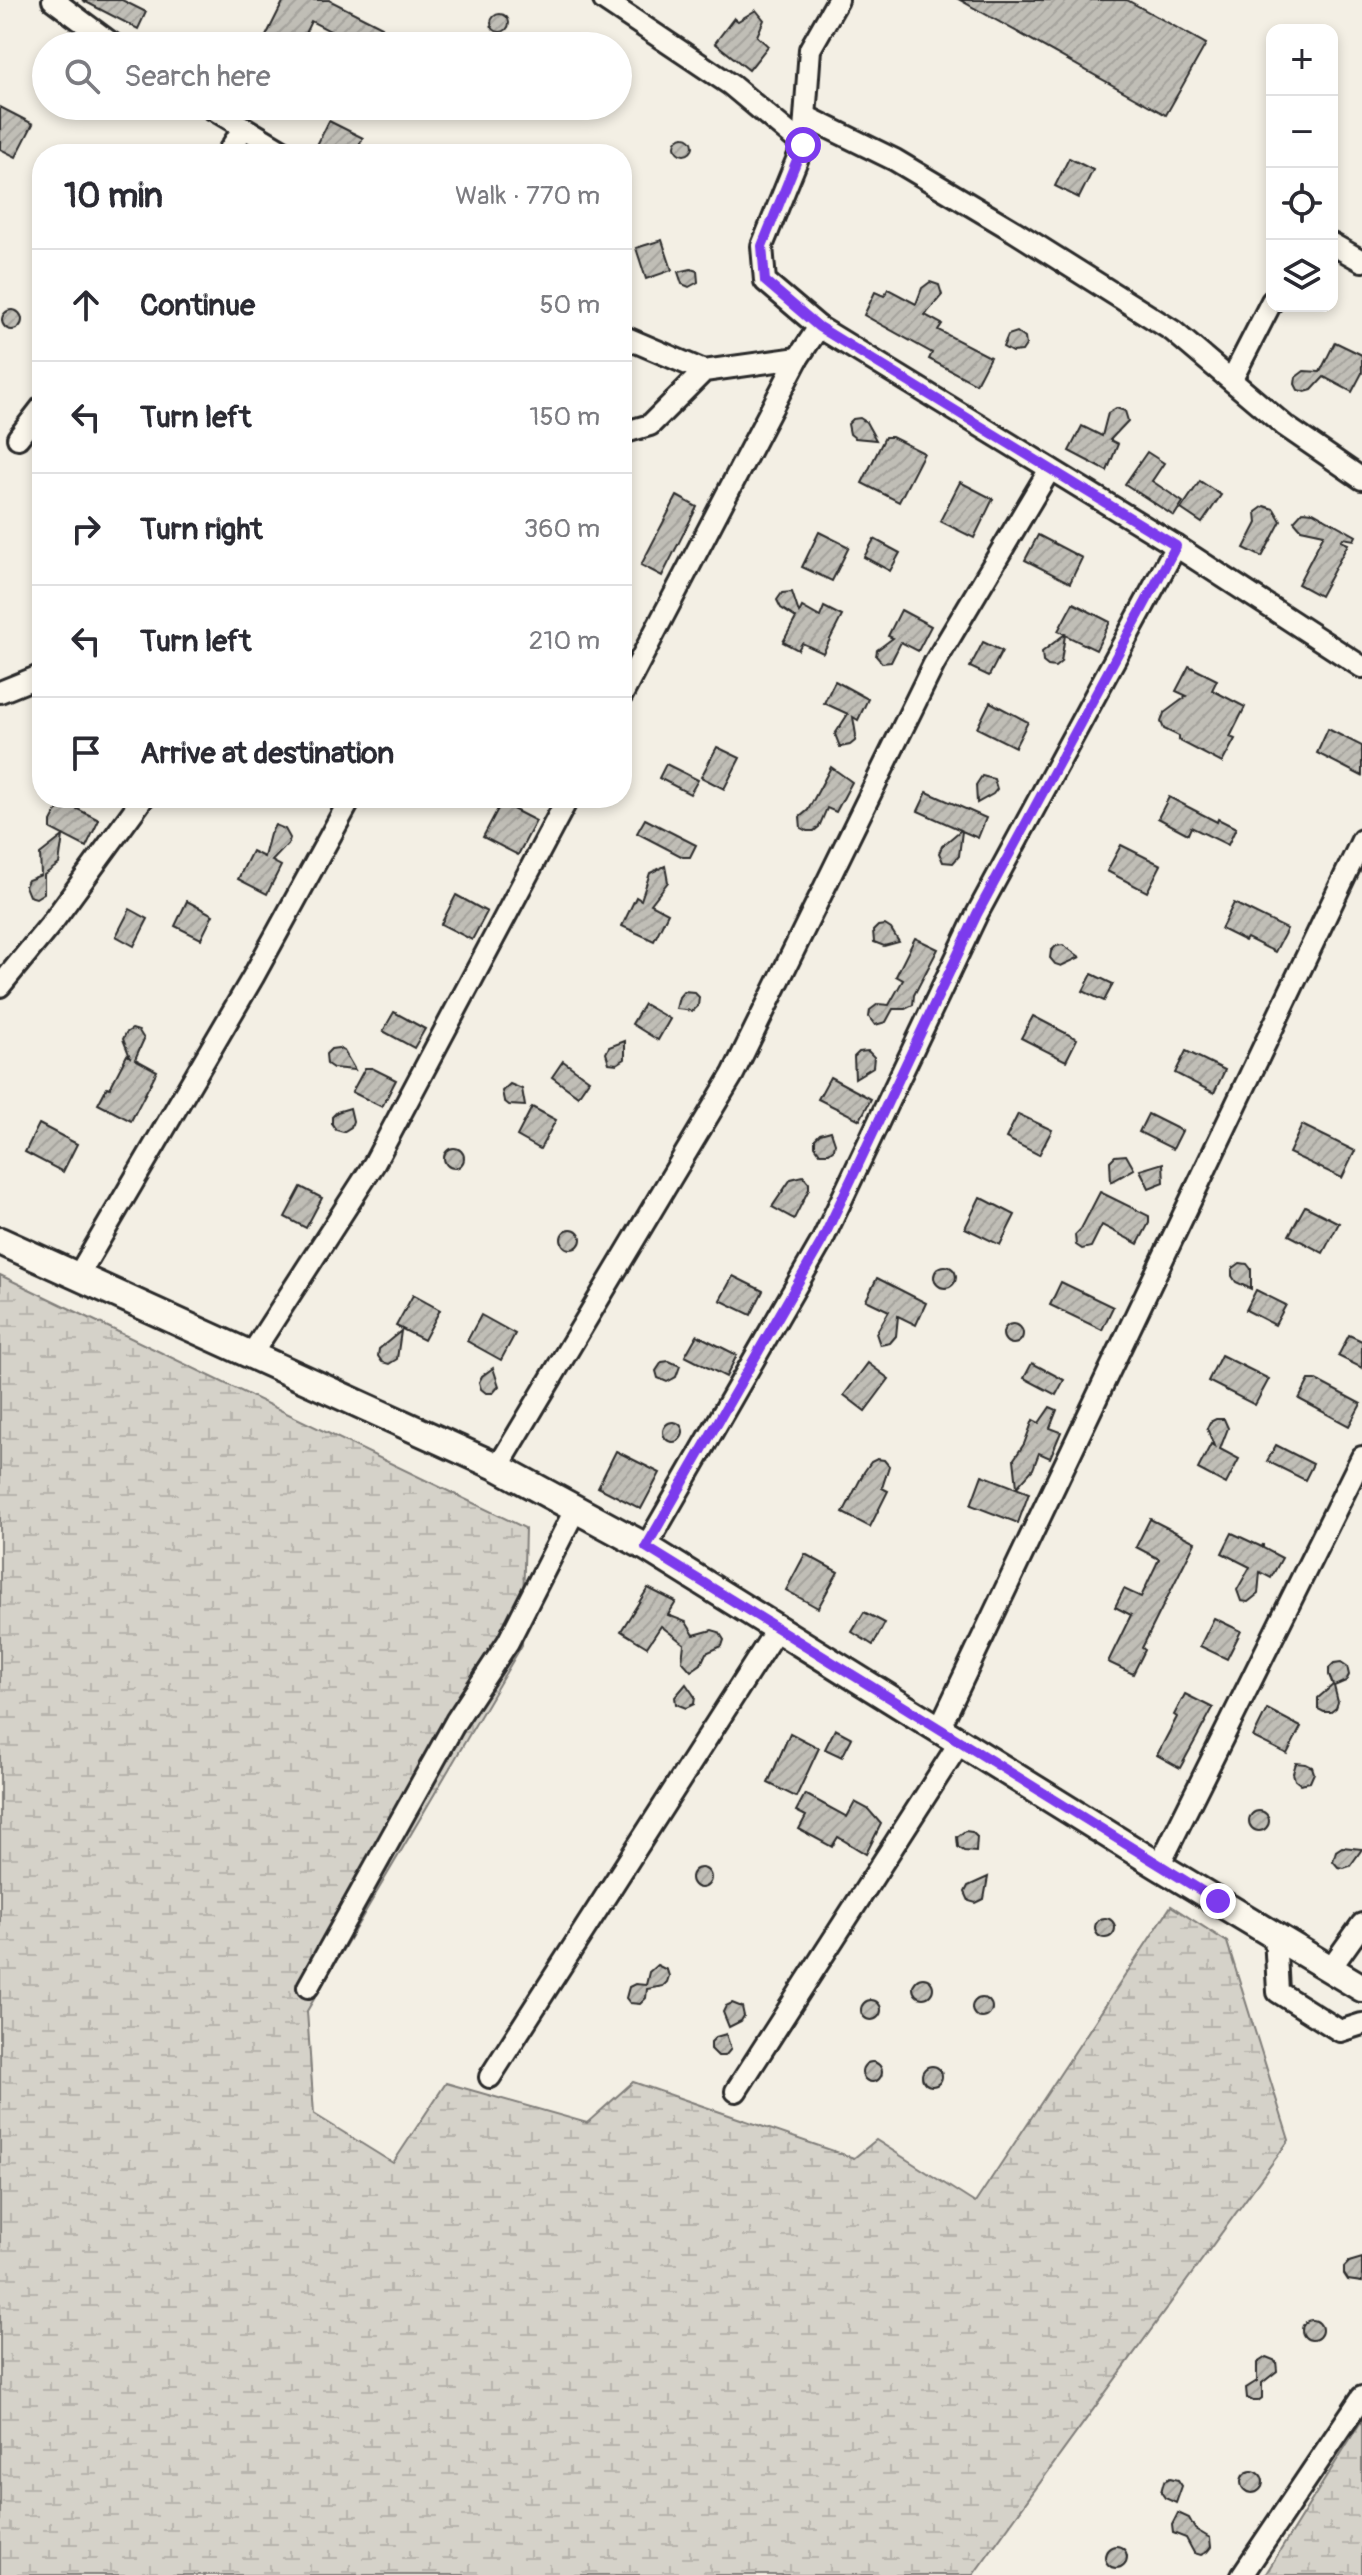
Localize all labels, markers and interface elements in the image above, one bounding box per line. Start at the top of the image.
map controls [1266,24,1338,312]
button: + [1266,24,1338,96]
search box [32,32,632,120]
icon: search [60,54,104,98]
text: Search here [124,58,271,95]
button: − [1266,96,1338,168]
route start [785,127,821,163]
button: locate [1266,168,1338,240]
text: 10 min [64,175,163,218]
text: Walk · 770 m [455,180,600,212]
button: layers [1266,240,1338,312]
icon: ahead [64,283,108,327]
text: Continue [140,287,255,324]
text: 50 m [539,289,600,321]
icon: left [64,395,108,439]
text: Turn left [140,399,251,436]
text: 150 m [529,401,600,433]
icon: right [64,507,108,551]
text: Turn right [140,511,263,548]
text: 360 m [524,513,600,545]
icon: left [64,619,108,663]
text: Turn left [140,623,251,660]
text: 210 m [529,625,600,657]
icon: arrive [64,731,108,775]
text: Arrive at destination [140,735,394,772]
route end [1200,1883,1236,1919]

